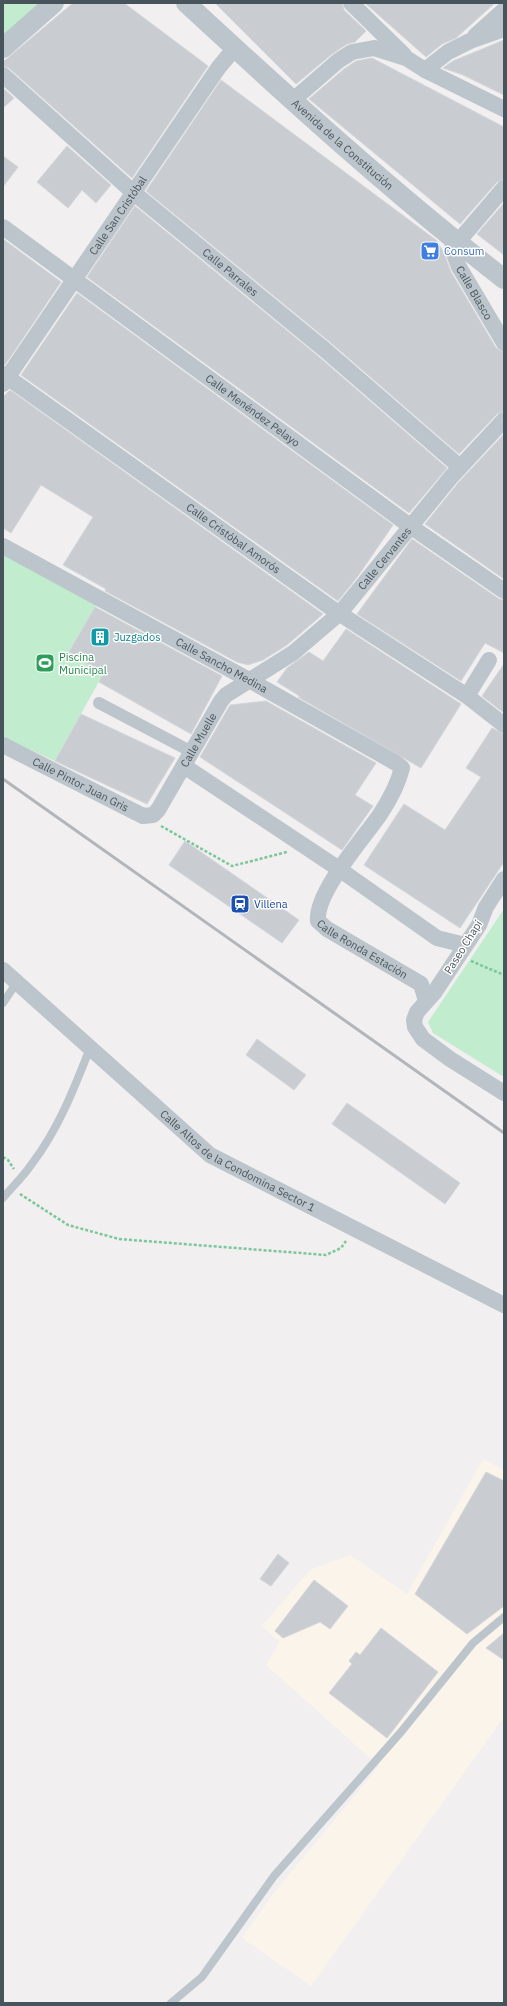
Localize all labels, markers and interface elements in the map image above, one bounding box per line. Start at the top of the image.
street label: Avenida de la Constitución [289,96,396,193]
street label: Calle San Cristóbal [86,173,150,258]
supermarket icon: Consum [419,240,441,262]
place label: Consum [444,244,484,258]
street label: Calle Parrales [200,245,261,299]
street label: Calle Blasco [453,263,496,322]
street label: Calle Menéndez Pelayo [203,371,303,450]
street label: Calle Cristóbal Amorós [184,500,283,577]
street label: Calle Cervantes [355,524,414,593]
building icon: Juzgados [89,626,111,648]
place label: Juzgados [114,630,161,644]
street label: Calle Sancho Medina [173,634,270,696]
place label: Piscina Municipal [59,650,107,677]
sports icon: Piscina Municipal [34,652,56,674]
street label: Calle Muelle [177,710,220,770]
street label: Calle Pintor Juan Gris [30,754,131,815]
station icon: Villena [229,893,251,915]
place label: Villena [254,897,288,911]
street label: Calle Ronda Estación [314,916,410,982]
street label: Paseo Chapí [441,917,485,976]
street label: Calle Altos de la Condomina Sector 1 [157,1107,318,1215]

